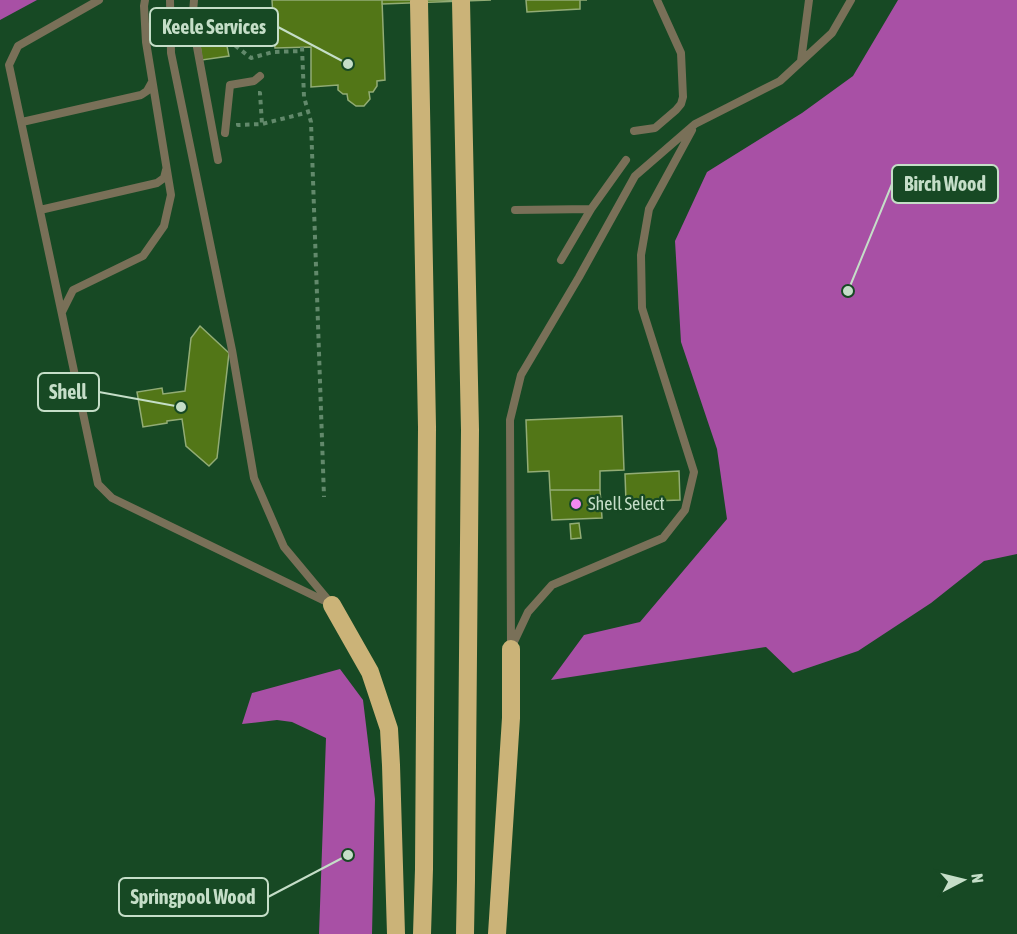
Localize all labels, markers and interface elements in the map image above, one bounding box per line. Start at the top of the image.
callout: Keele Services [150,8,278,46]
text: Keele Services [162,15,266,38]
callout: Birch Wood [892,165,998,203]
text: Birch Wood [904,172,986,195]
callout: Shell [38,373,99,411]
text: Shell [49,380,88,403]
place label: Shell Select [588,493,665,514]
marker: Shell Select [569,497,583,511]
north arrow [933,850,993,910]
text: N [968,872,987,884]
callout: Springpool Wood [119,878,268,916]
text: Springpool Wood [130,885,256,908]

